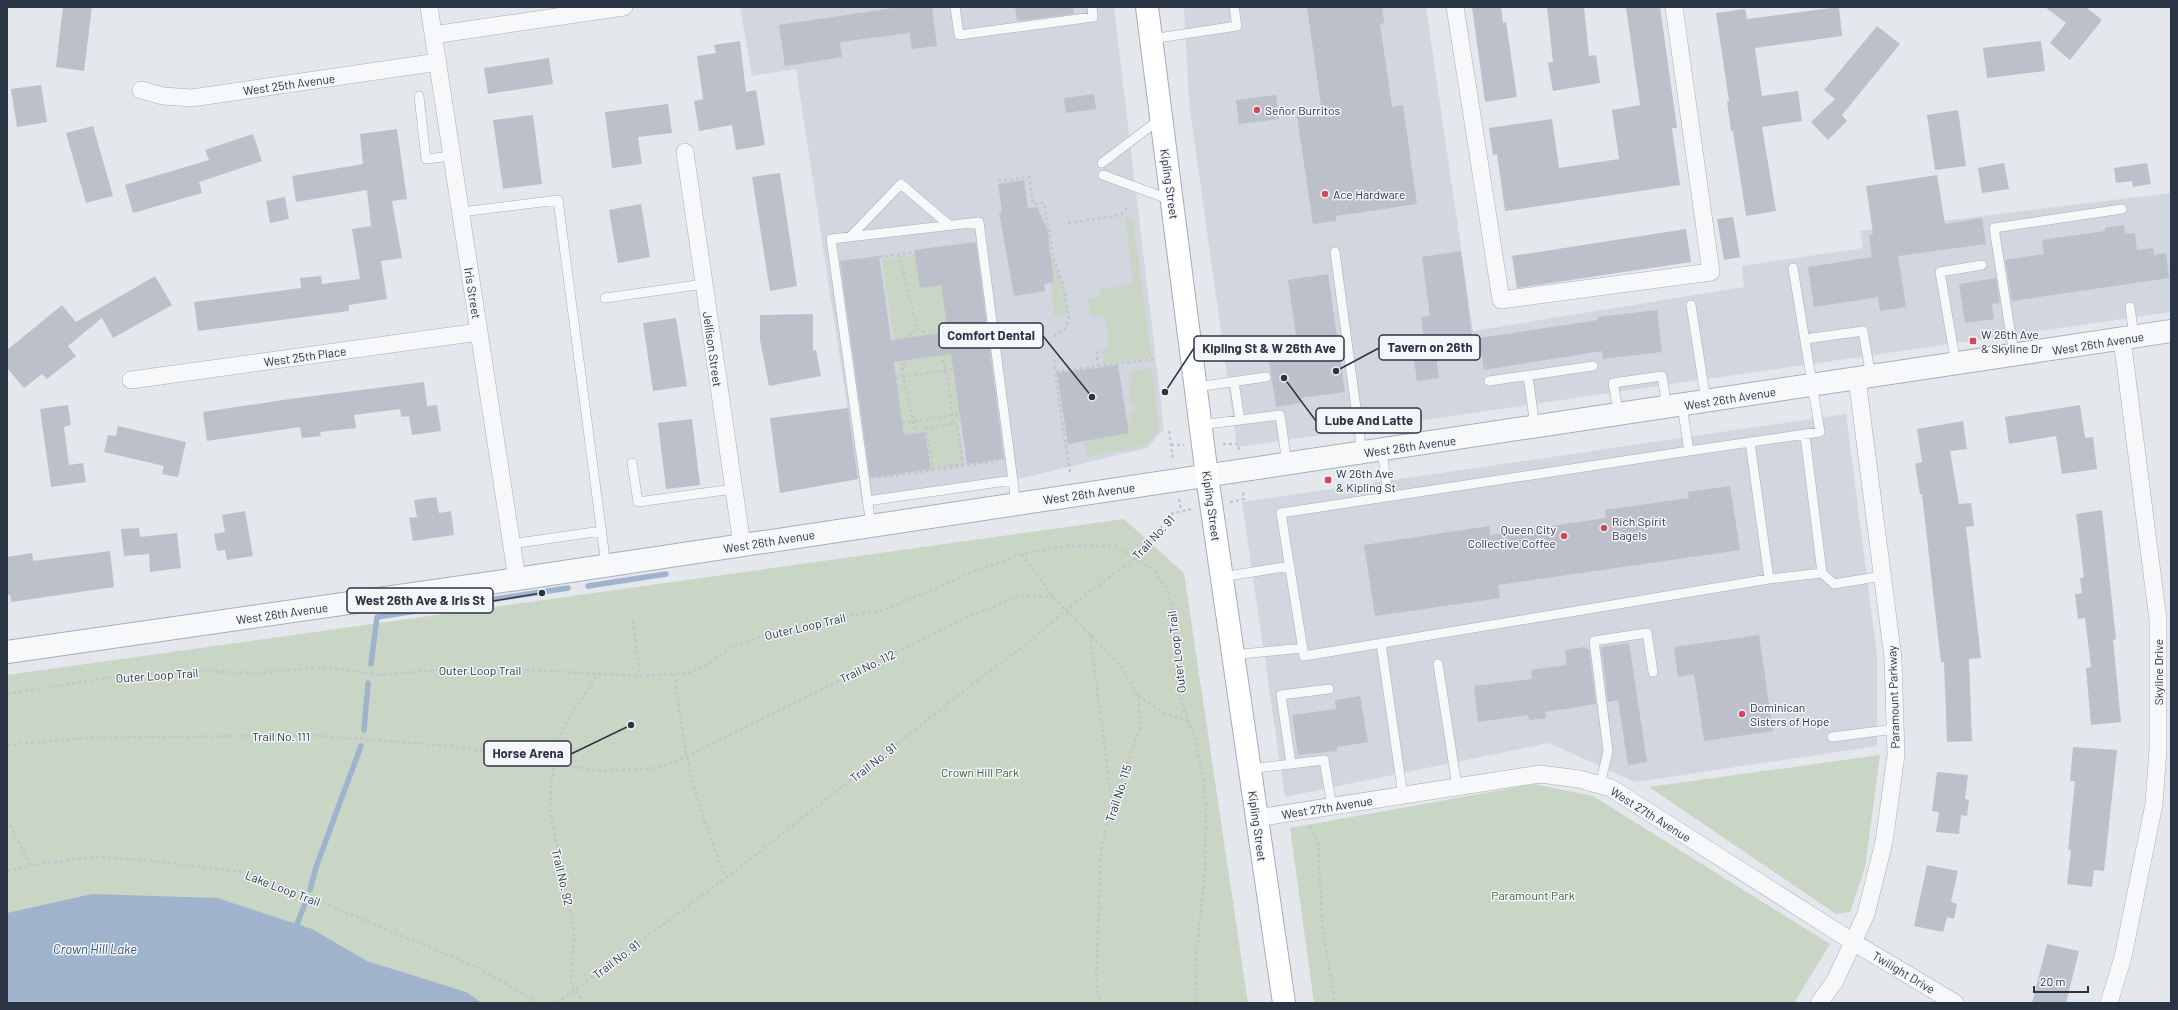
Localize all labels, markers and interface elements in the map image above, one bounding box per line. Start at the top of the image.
street label: West 25th Avenue [242,71,336,97]
place label: Señor Burritos [1265,103,1340,117]
marker: Señor Burritos [1252,105,1262,115]
street label: Kipling Street [1158,148,1182,220]
place label: Ace Hardware [1333,187,1405,201]
marker: Ace Hardware [1320,189,1330,199]
street label: Iris Street [462,266,484,320]
street label: Jellison Street [701,310,725,388]
callout: Comfort Dental [939,323,1043,348]
text: Comfort Dental [947,327,1035,343]
place label: W 26th Ave & Skyline Dr [1981,327,2043,355]
street label: West 26th Avenue [2051,329,2145,357]
callout: Tavern on 26th [1379,335,1480,360]
callout: Kipling St & W 26th Ave [1194,336,1344,361]
marker: W 26th Ave & Skyline Dr [1968,336,1978,346]
text: Tavern on 26th [1387,339,1473,355]
text: Kipling St & W 26th Ave [1202,340,1336,356]
street label: West 25th Place [263,343,347,369]
street label: West 26th Avenue [1683,384,1777,412]
callout: Lube And Latte [1316,408,1421,433]
text: Lube And Latte [1325,412,1413,428]
street label: West 26th Avenue [1363,433,1457,459]
place label: W 26th Ave & Kipling St [1336,466,1396,494]
street label: Kipling Street [1200,470,1224,542]
marker: W 26th Ave & Kipling St [1323,475,1333,485]
street label: West 26th Avenue [1042,480,1136,506]
street label: Trail No. 91 [1129,512,1177,562]
place label: Rich Spirit Bagels [1612,514,1666,542]
place label: Queen City Collective Coffee [1468,522,1556,550]
marker: Rich Spirit Bagels [1599,523,1609,533]
street label: West 26th Avenue [722,527,816,555]
marker: Queen City Collective Coffee [1559,531,1569,541]
callout: West 26th Ave & Iris St [347,588,493,613]
text: West 26th Ave & Iris St [355,592,485,608]
street label: West 26th Avenue [235,600,329,626]
street label: Outer Loop Trail [763,610,847,642]
street label: Outer Loop Trail [1164,610,1188,694]
street label: Skyline Drive [2151,639,2165,705]
street label: Paramount Parkway [1884,645,1902,749]
street label: Trail No. 112 [837,647,897,685]
street label: Outer Loop Trail [439,663,521,677]
street label: Outer Loop Trail [115,665,199,685]
place label: Dominican Sisters of Hope [1750,700,1829,728]
marker: Dominican Sisters of Hope [1737,709,1747,719]
street label: Trail No. 111 [252,729,310,743]
street label: Trail No. 91 [847,739,899,785]
callout: Horse Arena [484,741,571,766]
text: Horse Arena [492,745,564,761]
street label: Trail No. 115 [1102,762,1134,824]
park label: Crown Hill Park [941,765,1019,779]
street label: West 27th Avenue [1608,784,1694,844]
street label: Kipling Street [1246,790,1270,862]
street label: West 27th Avenue [1280,793,1374,821]
street label: Trail No. 92 [550,847,576,907]
street label: Lake Loop Trail [244,867,322,909]
park label: Paramount Park [1491,888,1575,902]
street label: Trail No. 91 [590,937,642,981]
water label: Crown Hill Lake [53,941,137,957]
street label: Twilight Drive [1870,948,1938,996]
scale bar [2034,968,2088,994]
text: 20 m [2040,974,2066,988]

